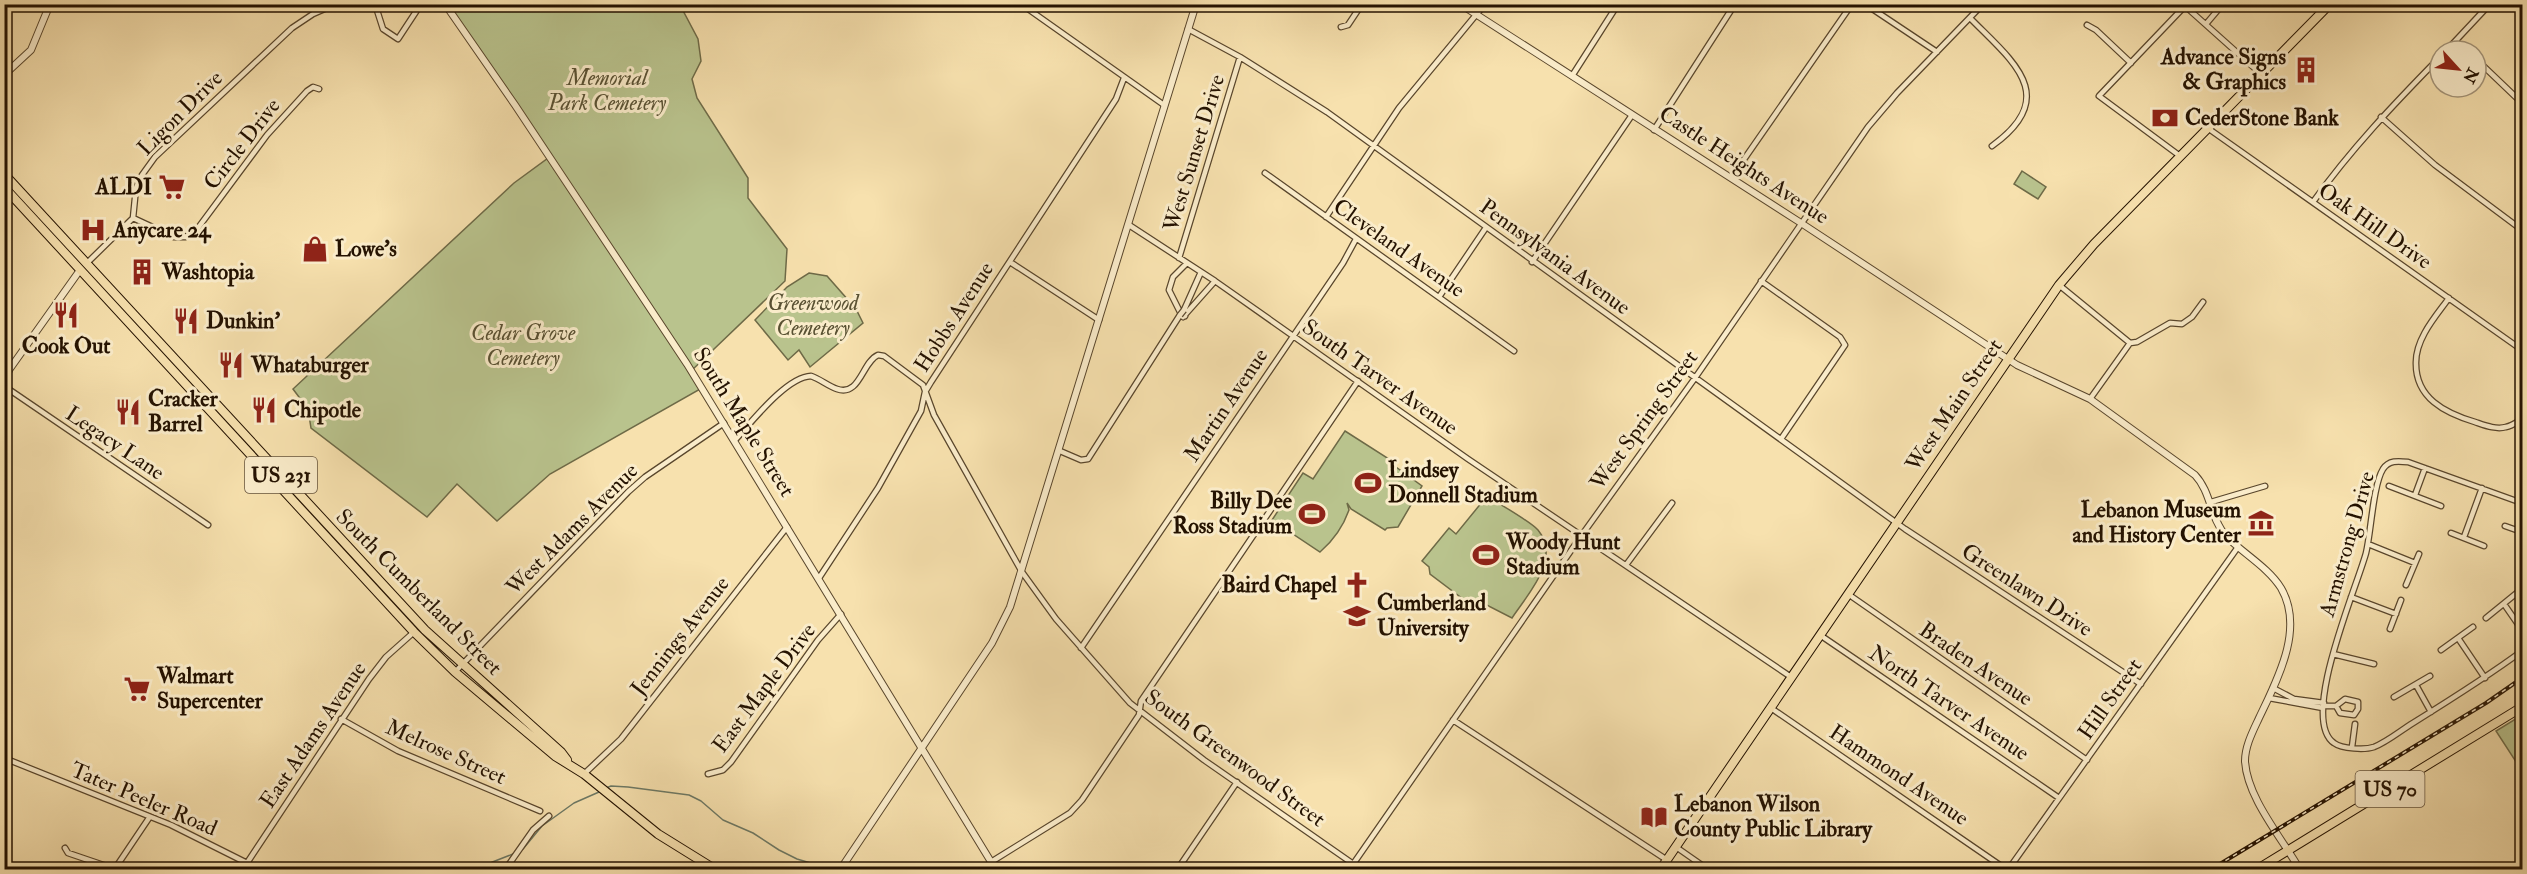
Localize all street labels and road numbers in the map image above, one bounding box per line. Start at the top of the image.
street label: Ligon Drive [131,64,229,162]
street label: West Sunset Drive [1157,71,1231,236]
street label: Circle Drive [198,93,286,195]
street label: Castle Heights Avenue [1654,100,1834,230]
street label: Oak Hill Drive [2313,177,2437,275]
street label: Cleveland Avenue [1328,192,1470,304]
street label: Pennsylvania Avenue [1474,193,1636,321]
street label: Hobbs Avenue [908,257,1000,377]
street label: South Tarver Avenue [1297,313,1463,441]
street label: West Main Street [1899,333,2009,477]
street label: South Maple Street [686,342,801,502]
street label: Martin Avenue [1178,343,1274,467]
street label: West Spring Street [1583,345,1705,497]
street label: Legacy Lane [60,400,170,486]
road number: US 231 [245,457,317,493]
street label: West Adams Avenue [499,457,644,602]
street label: Armstrong Drive [2313,468,2381,621]
street label: South Cumberland Street [330,503,508,681]
street label: Greenlawn Drive [1956,537,2098,643]
street label: Jennings Avenue [624,571,735,702]
street label: Braden Avenue [1914,616,2038,712]
street label: East Maple Drive [706,618,823,759]
street label: North Tarver Avenue [1863,639,2035,767]
street label: Hill Street [2072,653,2148,745]
street label: East Adams Avenue [254,656,372,814]
street label: South Greenwood Street [1139,683,1331,833]
street label: Melrose Street [381,713,511,791]
street label: Hammond Avenue [1824,718,1974,832]
street label: Tater Peeler Road [67,756,222,842]
road number: US 70 [2356,771,2424,807]

